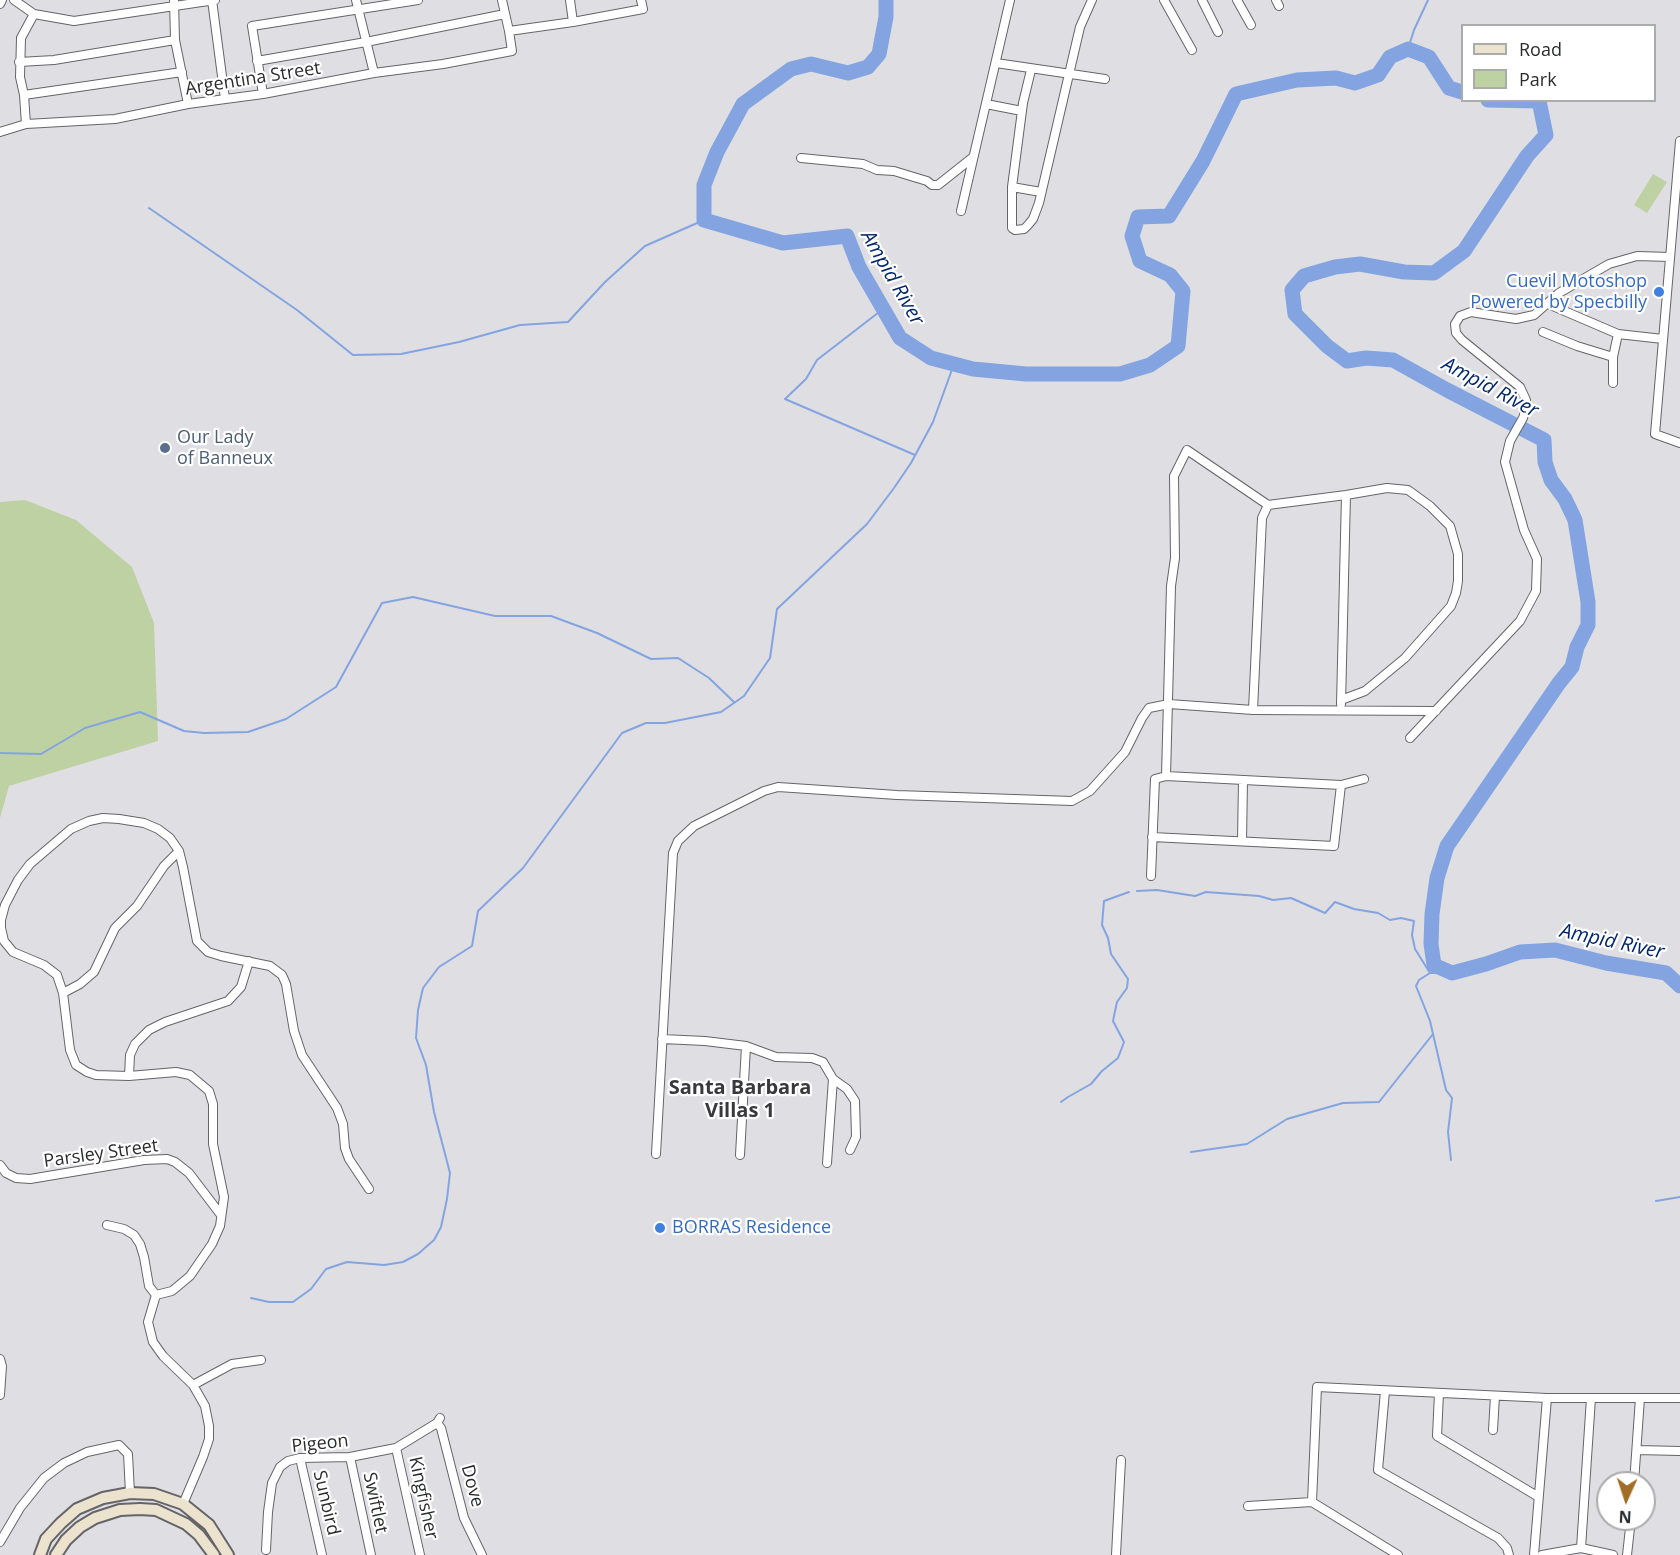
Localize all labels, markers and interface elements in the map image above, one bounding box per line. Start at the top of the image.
legend [1461,24,1656,102]
text: Road [1519,37,1562,61]
street label: Argentina Street [184,58,322,100]
text: Park [1519,67,1557,91]
water label: Ampid River [855,226,929,330]
place label: Cuevil Motoshop Powered by Specbilly [1470,271,1647,314]
marker: Cuevil Motoshop Powered by Specbilly [1652,285,1666,299]
water label: Ampid River [1438,353,1542,423]
place label: Our Lady of Banneux [177,427,273,470]
marker: Our Lady of Banneux [158,441,172,455]
water label: Ampid River [1558,919,1666,965]
district label: Santa Barbara Villas 1 [669,1076,811,1123]
street label: Parsley Street [42,1135,160,1173]
place label: BORRAS Residence [672,1217,831,1239]
marker: BORRAS Residence [653,1221,667,1235]
street label: Pigeon [290,1430,350,1458]
street label: Kingfisher [404,1455,442,1541]
street label: Dove [456,1462,488,1510]
street label: Sunbird [308,1468,344,1538]
street label: Swiftlet [358,1470,392,1536]
north arrow [1596,1471,1656,1531]
text: N [1618,1506,1632,1528]

